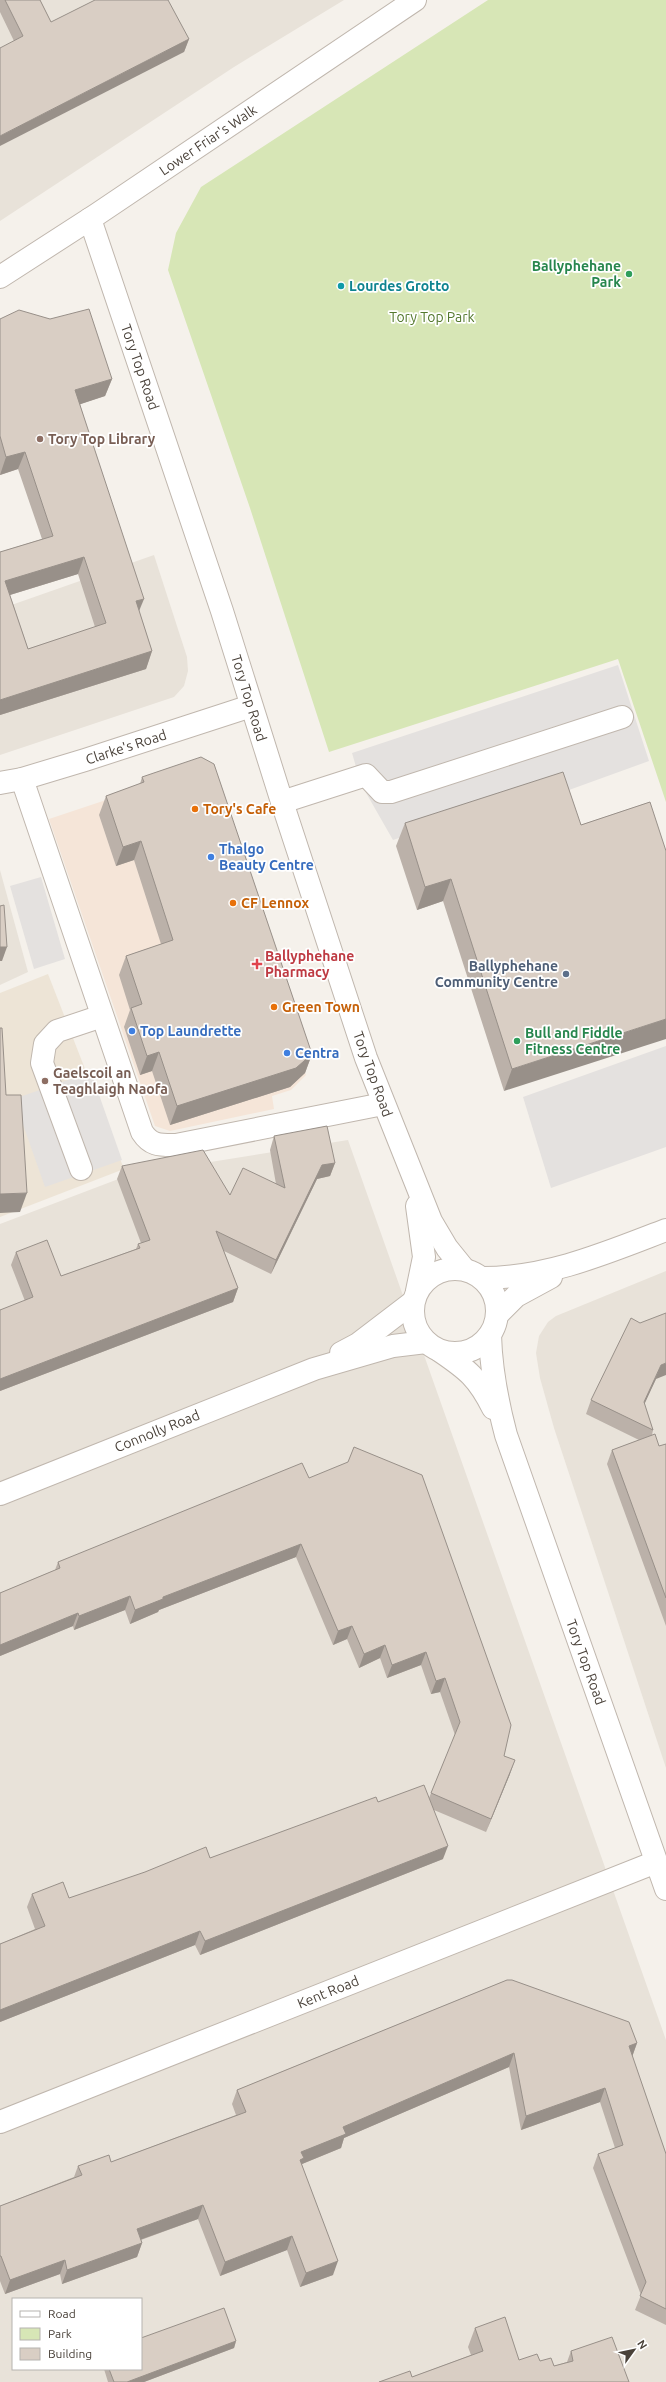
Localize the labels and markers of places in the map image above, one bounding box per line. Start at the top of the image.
place label: Ballyphehane Park [532,258,621,290]
marker: Ballyphehane Park [624,269,634,279]
place label: Lourdes Grotto [349,278,449,294]
marker: Lourdes Grotto [336,281,346,291]
place label: Tory Top Library [48,431,156,447]
marker: Tory Top Library [35,434,45,444]
place label: Tory's Cafe [203,801,276,817]
marker: Tory's Cafe [190,804,200,814]
place label: Thalgo Beauty Centre [219,841,314,873]
marker: Thalgo Beauty Centre [206,852,216,862]
place label: CF Lennox [241,895,309,911]
marker: CF Lennox [228,898,238,908]
place label: Ballyphehane Pharmacy [265,948,354,980]
place label: Ballyphehane Community Centre [435,958,558,990]
marker: Ballyphehane Pharmacy [252,959,262,969]
marker: Ballyphehane Community Centre [561,969,571,979]
place label: Green Town [282,999,360,1015]
marker: Green Town [269,1002,279,1012]
place label: Top Laundrette [140,1023,241,1039]
place label: Bull and Fiddle Fitness Centre [525,1025,623,1057]
marker: Top Laundrette [127,1026,137,1036]
marker: Bull and Fiddle Fitness Centre [512,1036,522,1046]
place label: Centra [295,1045,339,1061]
marker: Centra [282,1048,292,1058]
place label: Gaelscoil an Teaghlaigh Naofa [53,1065,168,1097]
marker: Gaelscoil an Teaghlaigh Naofa [40,1076,50,1086]

